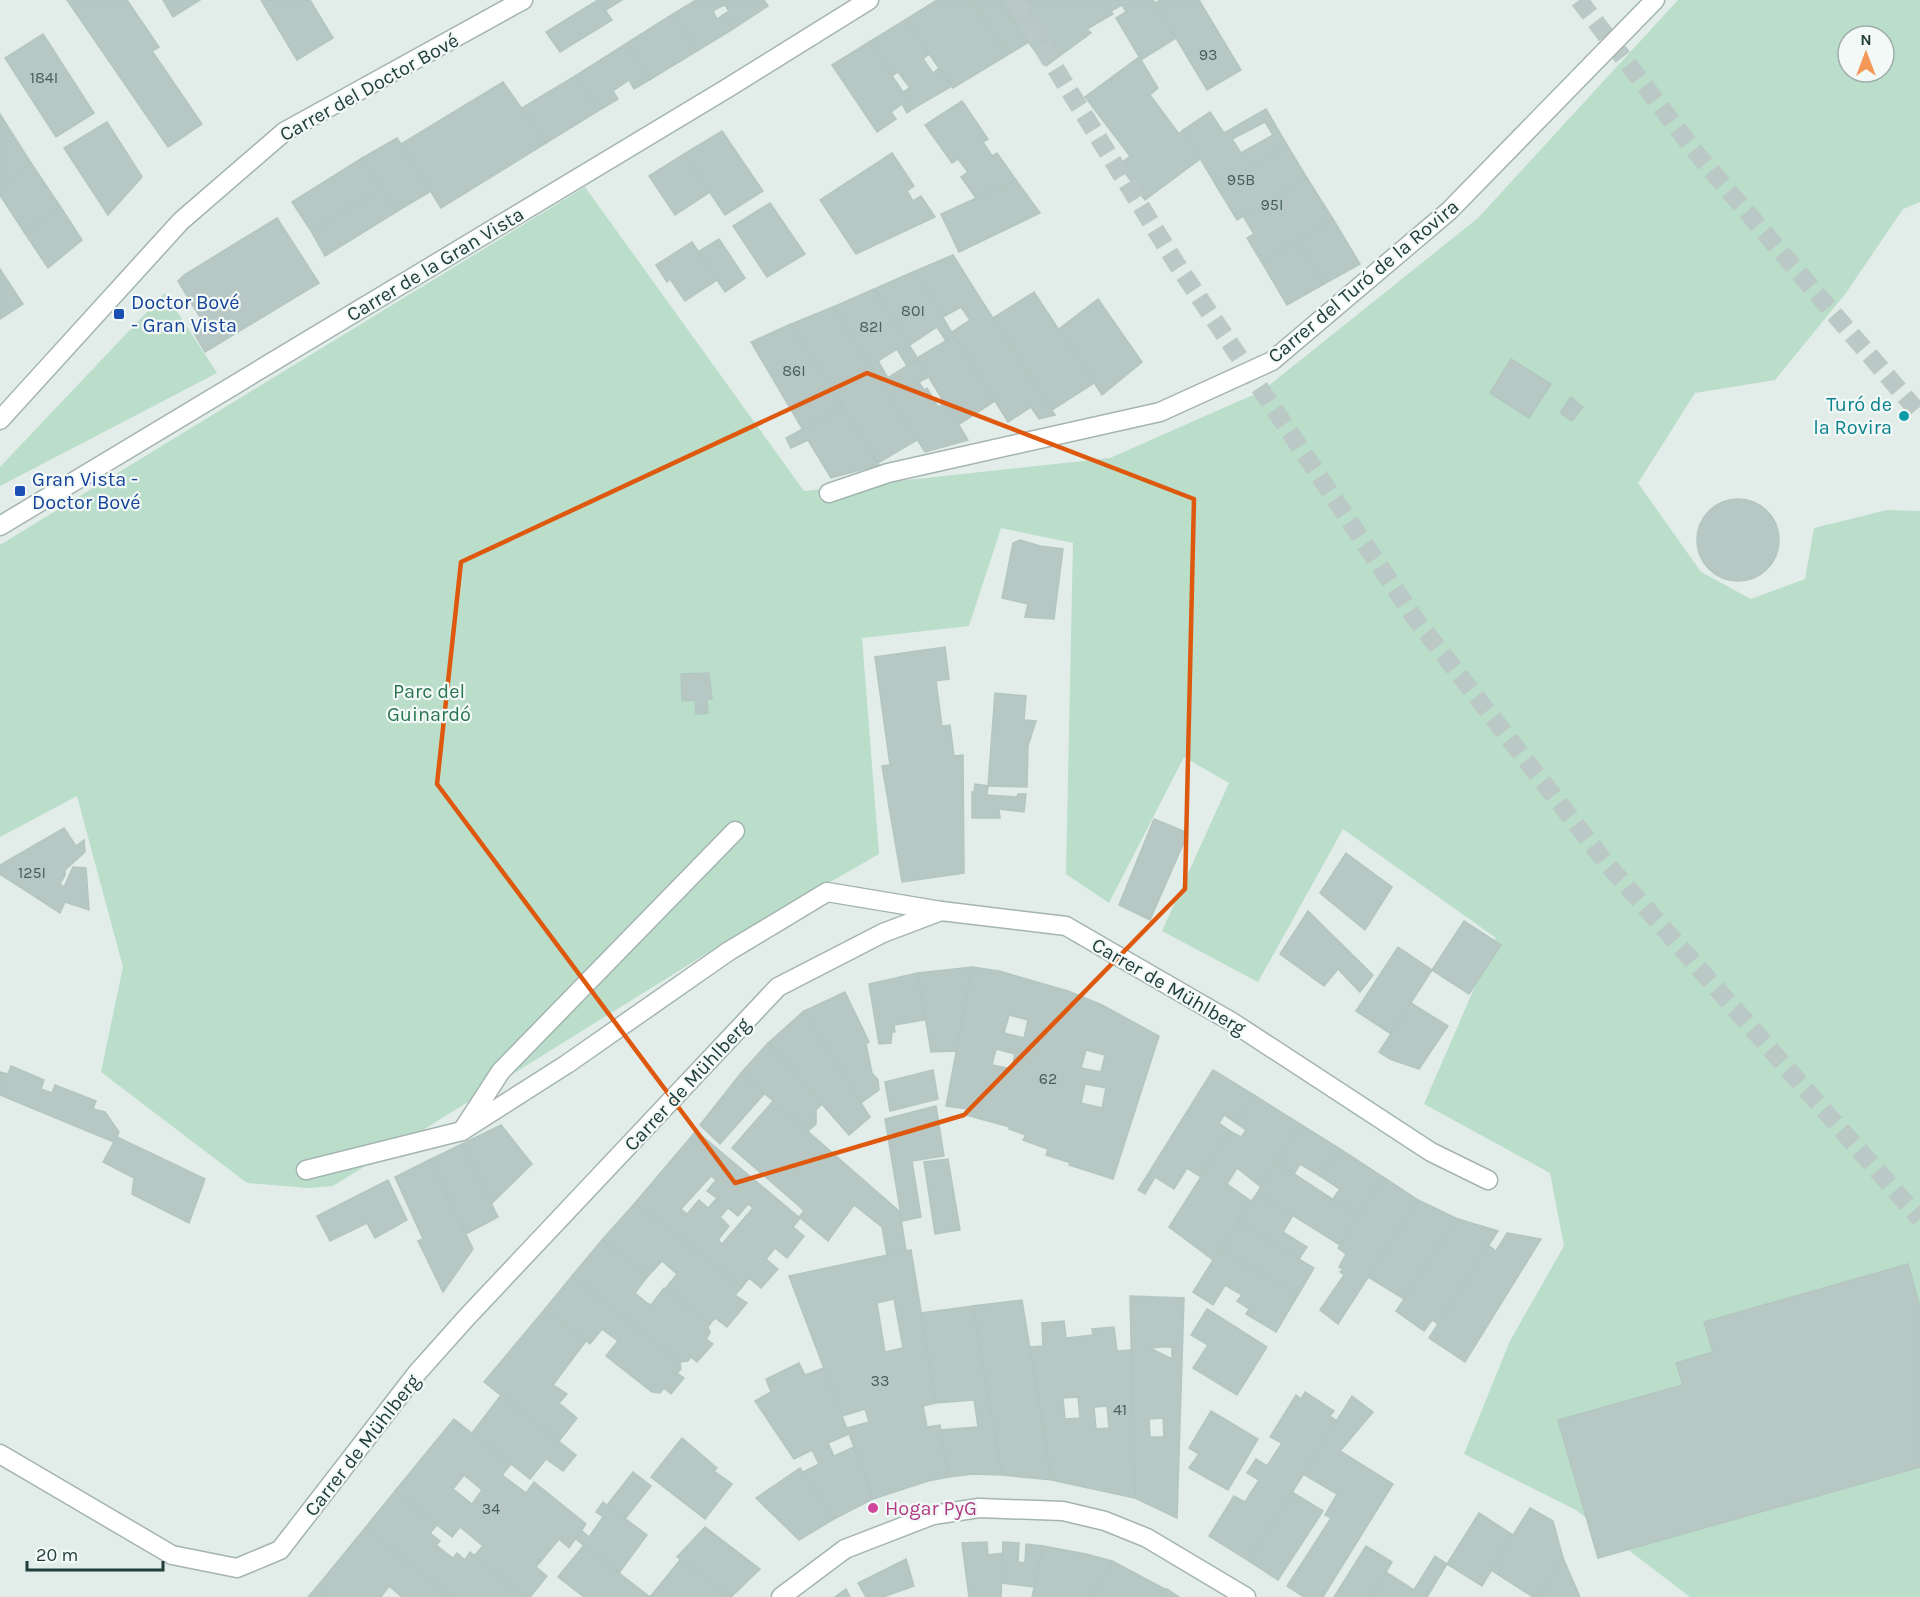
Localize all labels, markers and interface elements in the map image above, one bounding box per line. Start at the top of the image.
north arrow [1836,24,1896,84]
street label: Carrer del Doctor Bové [276,29,463,146]
text: N [1860,30,1872,49]
house number: 93 [1199,45,1217,64]
house number: 184I [30,68,58,87]
house number: 95B [1227,170,1255,189]
house number: 95I [1261,195,1283,214]
street label: Carrer del Turó de la Rovira [1263,195,1463,368]
street label: Carrer de la Gran Vista [343,202,528,326]
place label: Doctor Bové - Gran Vista [131,291,240,337]
house number: 80I [901,301,925,320]
marker: Doctor Bové - Gran Vista [112,307,126,321]
house number: 82I [859,317,883,336]
house number: 86I [782,361,806,380]
place label: Turó de la Rovira [1813,393,1892,439]
marker: Turó de la Rovira [1897,409,1911,423]
place label: Gran Vista - Doctor Bové [32,468,141,514]
marker: Gran Vista - Doctor Bové [13,484,27,498]
park label: Parc del Guinardó [387,680,471,726]
house number: 125I [18,863,46,882]
street label: Carrer de Mühlberg [1088,933,1250,1040]
street label: Carrer de Mühlberg [620,1013,755,1156]
house number: 62 [1039,1069,1057,1088]
street label: Carrer de Mühlberg [300,1370,425,1521]
house number: 33 [871,1371,889,1390]
house number: 41 [1113,1400,1127,1419]
place label: Hogar PyG [885,1497,977,1520]
house number: 34 [482,1499,500,1518]
marker: Hogar PyG [866,1501,880,1515]
scale bar [27,1534,164,1572]
text: 20 m [36,1544,78,1566]

